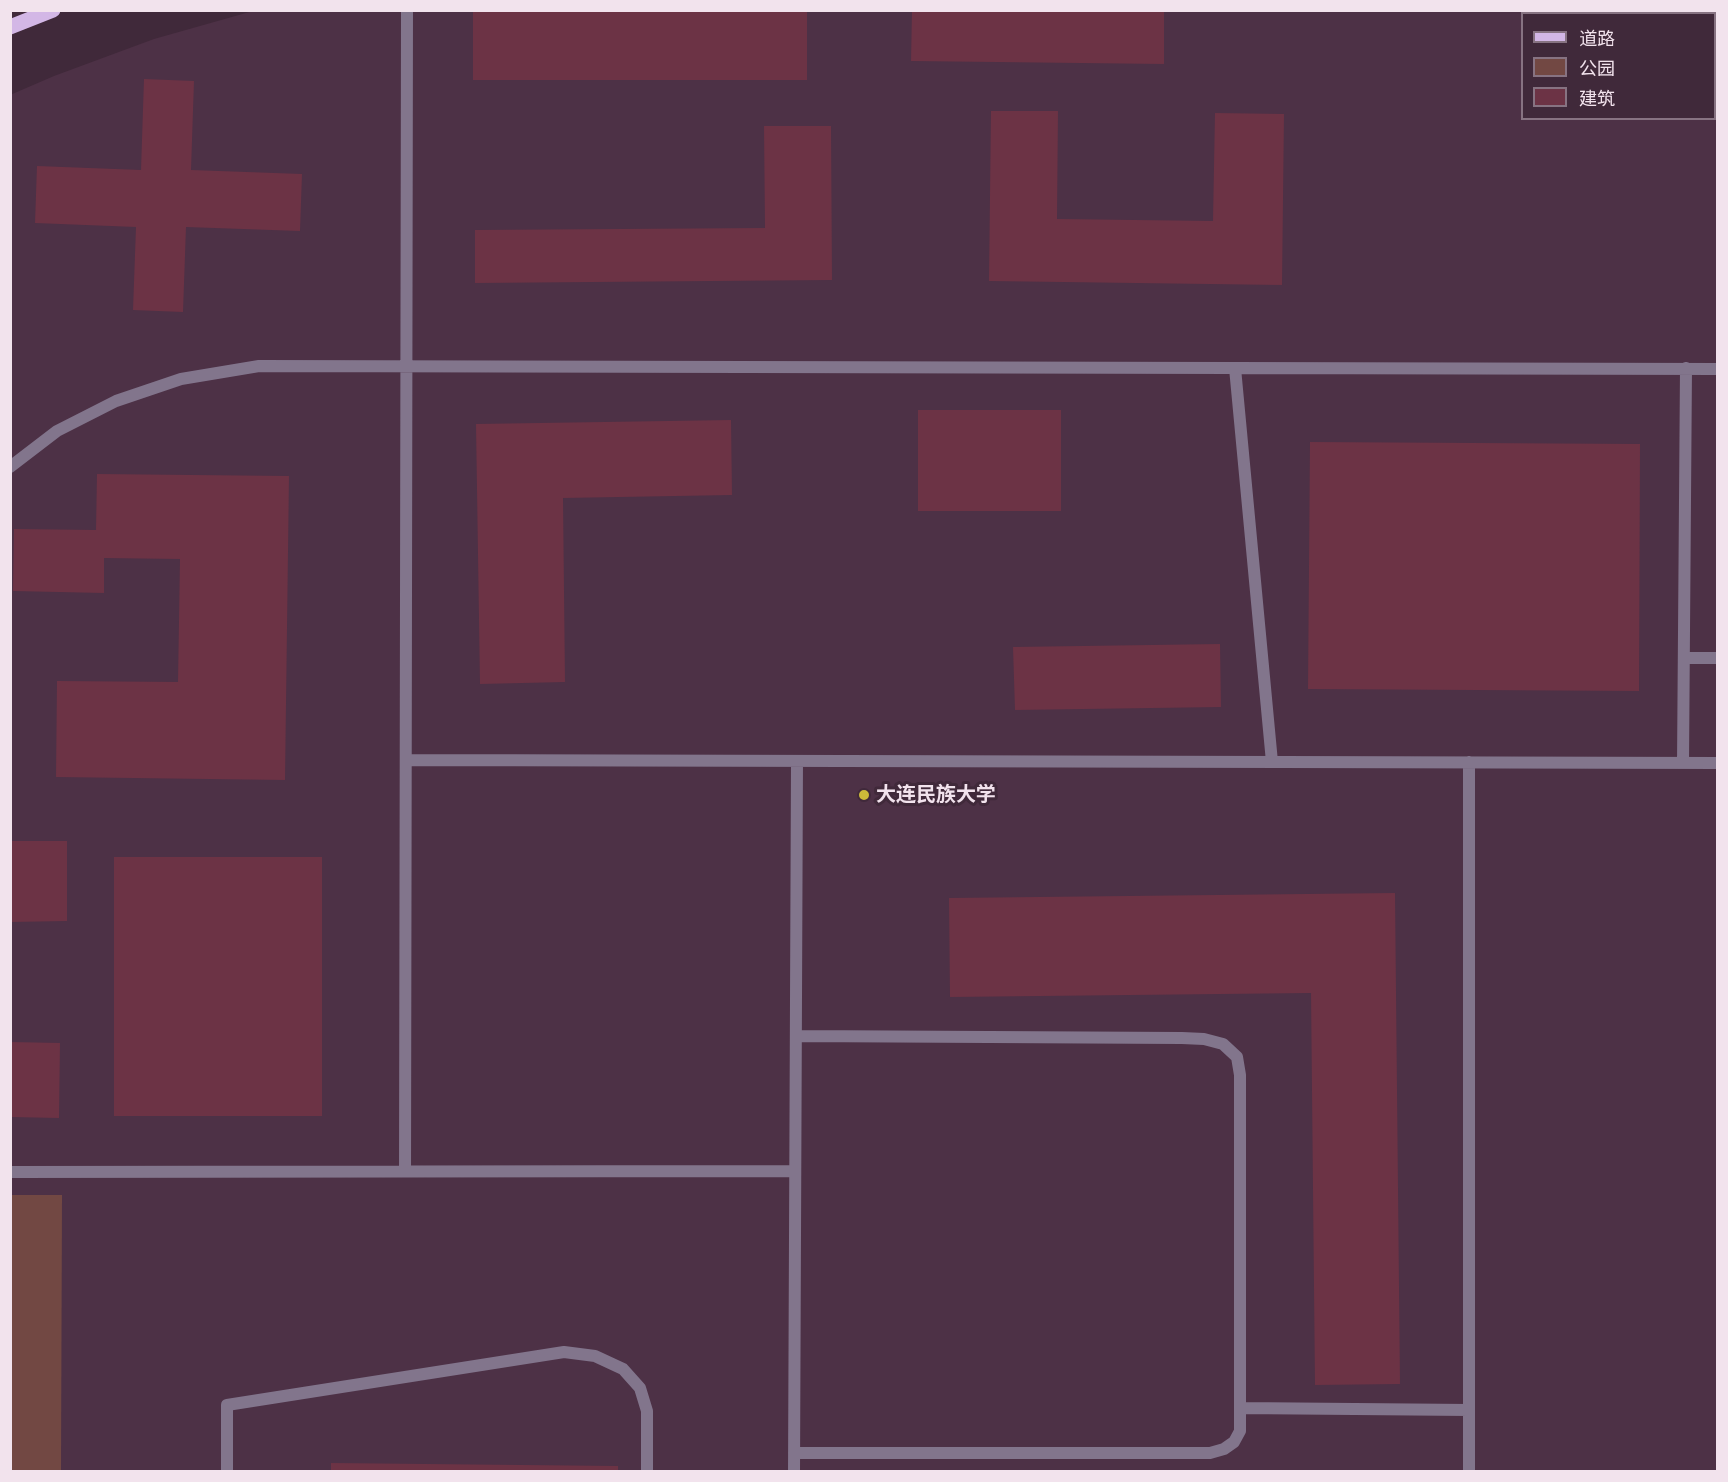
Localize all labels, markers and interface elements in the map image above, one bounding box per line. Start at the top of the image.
legend [1521,12,1716,120]
text: 道路 [1579,28,1615,50]
text: 公园 [1579,58,1615,80]
text: 建筑 [1579,88,1615,110]
place label: 大连民族大学 [876,783,996,807]
marker: 大连民族大学 [857,788,871,802]

